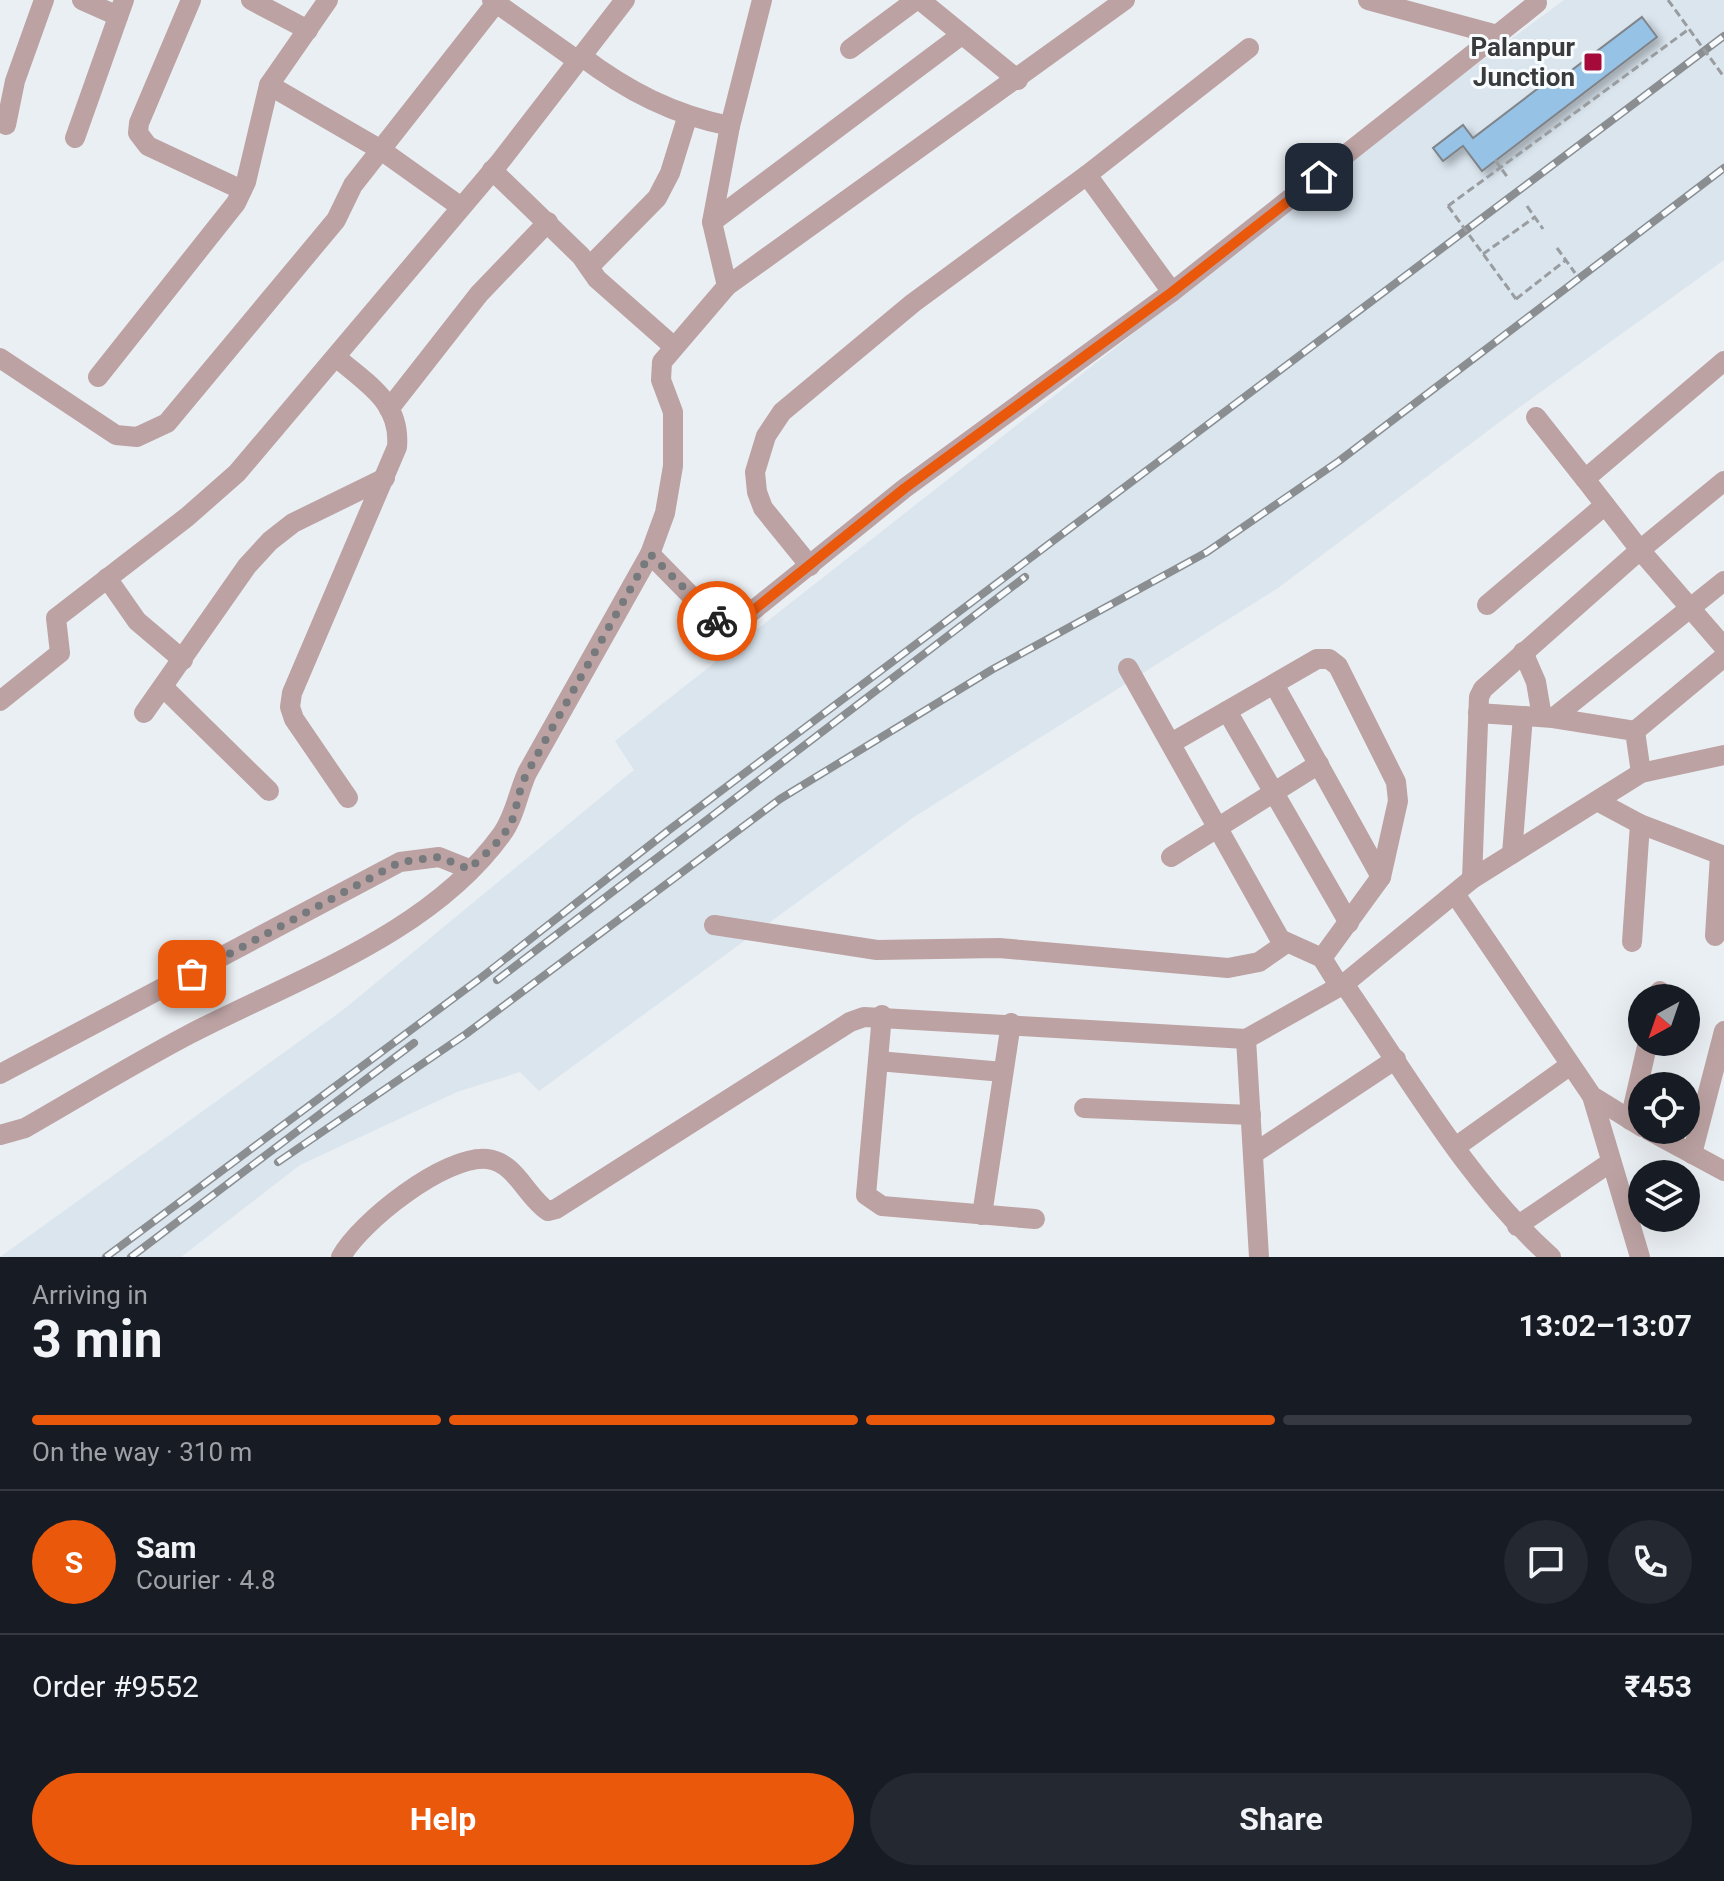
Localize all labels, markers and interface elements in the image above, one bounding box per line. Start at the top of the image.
place label: Palanpur Junction [1470,32,1575,92]
marker: Palanpur Junction [1582,51,1604,73]
pin [1285,143,1353,211]
icon: home [1297,155,1341,199]
courier [677,581,757,661]
icon: bike [695,599,739,643]
pin [158,940,226,1008]
icon: bag [170,952,214,996]
north arrow [1628,984,1700,1056]
map controls [1628,984,1700,1232]
button: locate [1628,1072,1700,1144]
button: layers [1628,1160,1700,1232]
text: Arriving in [32,1280,148,1310]
text: 13:02–13:07 [1518,1308,1692,1343]
text: 3 min [32,1309,163,1370]
text: On the way · 310 m [32,1437,252,1467]
button: chat [1504,1520,1588,1604]
button: phone [1608,1520,1692,1604]
text: Sam [136,1530,197,1565]
text: S [65,1545,83,1580]
text: Courier · 4.8 [136,1565,276,1595]
text: Order #9552 [32,1669,199,1704]
text: ₹453 [1625,1669,1692,1704]
button: Help [32,1773,854,1865]
button: Share [870,1773,1692,1865]

